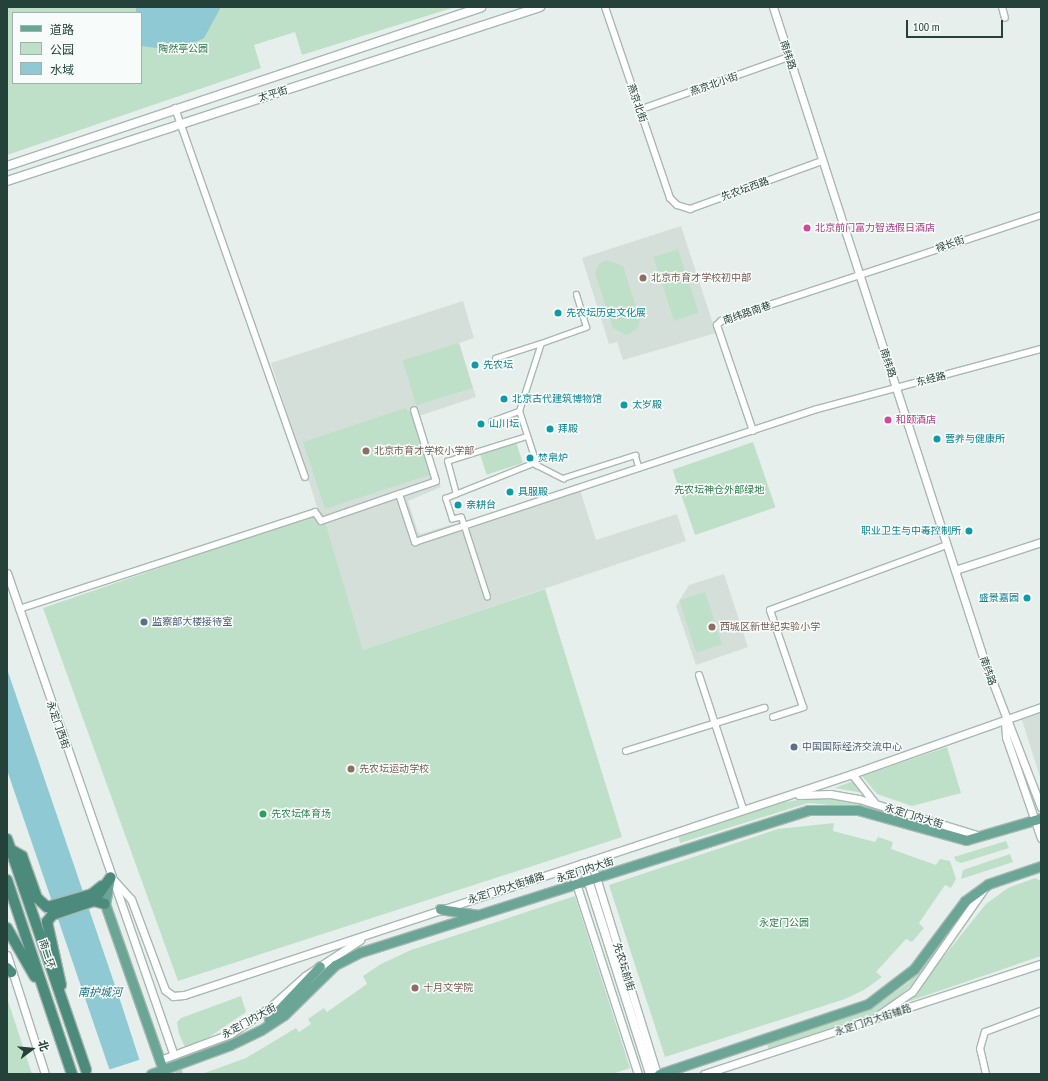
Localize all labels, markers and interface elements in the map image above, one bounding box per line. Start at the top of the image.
legend [12,12,142,84]
scale bar [908,12,1005,38]
text: 100 m [913,19,940,34]
text: 道路 [50,22,74,37]
street label: 南纬路 [778,39,798,71]
text: 公园 [50,42,74,57]
park label: 陶然亭公园 [158,43,208,55]
text: 水域 [50,62,74,77]
street label: 燕京北小街 [688,70,740,98]
street label: 燕京北街 [625,82,649,124]
street label: 太平街 [257,84,289,104]
street label: 先农坛西路 [719,175,771,203]
place label: 北京前门富力智选假日酒店 [815,222,935,234]
marker: 北京前门富力智选假日酒店 [802,223,812,233]
street label: 禄长街 [934,233,966,255]
place label: 北京市育才学校初中部 [651,272,751,284]
marker: 北京市育才学校初中部 [638,273,648,283]
street label: 南纬路南巷 [721,299,773,327]
place label: 先农坛历史文化展 [566,307,646,319]
marker: 先农坛历史文化展 [553,308,563,318]
street label: 南纬路 [878,347,898,379]
place label: 先农坛 [483,359,513,371]
marker: 先农坛 [470,360,480,370]
street label: 东经路 [915,370,947,388]
place label: 北京古代建筑博物馆 [512,393,602,405]
marker: 北京古代建筑博物馆 [499,394,509,404]
place label: 太岁殿 [632,399,662,411]
marker: 太岁殿 [619,400,629,410]
place label: 和颐酒店 [896,414,936,426]
marker: 和颐酒店 [883,415,893,425]
place label: 山川坛 [489,418,519,430]
marker: 山川坛 [476,419,486,429]
place label: 拜殿 [558,423,578,435]
marker: 拜殿 [545,424,555,434]
place label: 营养与健康所 [945,433,1005,445]
marker: 营养与健康所 [932,434,942,444]
place label: 北京市育才学校小学部 [374,445,474,457]
marker: 北京市育才学校小学部 [361,446,371,456]
place label: 焚帛炉 [538,452,568,464]
marker: 焚帛炉 [525,453,535,463]
park label: 先农坛神仓外部绿地 [674,484,764,496]
place label: 具服殿 [518,486,548,498]
marker: 具服殿 [505,487,515,497]
place label: 亲耕台 [466,499,496,511]
marker: 亲耕台 [453,500,463,510]
place label: 职业卫生与中毒控制所 [861,525,961,537]
marker: 职业卫生与中毒控制所 [964,526,974,536]
place label: 盛景嘉园 [979,592,1019,604]
marker: 盛景嘉园 [1022,593,1032,603]
place label: 监察部大楼接待室 [152,616,232,628]
marker: 监察部大楼接待室 [139,617,149,627]
place label: 西城区新世纪实验小学 [720,621,820,633]
marker: 西城区新世纪实验小学 [707,622,717,632]
street label: 南纬路 [977,655,999,687]
street label: 永定门西街 [44,699,72,751]
place label: 中国国际经济交流中心 [802,741,902,753]
marker: 中国国际经济交流中心 [789,742,799,752]
place label: 先农坛运动学校 [359,763,429,775]
marker: 先农坛运动学校 [346,764,356,774]
street label: 永定门内大街 [884,801,944,831]
place label: 先农坛体育场 [271,808,331,820]
marker: 先农坛体育场 [258,809,268,819]
street label: 永定门内大街 [555,855,615,885]
street label: 永定门内大街辅路 [466,870,546,906]
park label: 永定门公园 [759,917,809,929]
street label: 南二环 [37,938,57,970]
street label: 先农坛前街 [611,941,637,993]
place label: 十月文学院 [423,982,473,994]
marker: 十月文学院 [410,983,420,993]
water label: 南护城河 [78,985,122,999]
street label: 永定门内大街 [220,1001,278,1041]
street label: 永定门内大街辅路 [833,1002,913,1038]
north arrow [12,1029,52,1069]
text: 北 [35,1038,52,1053]

